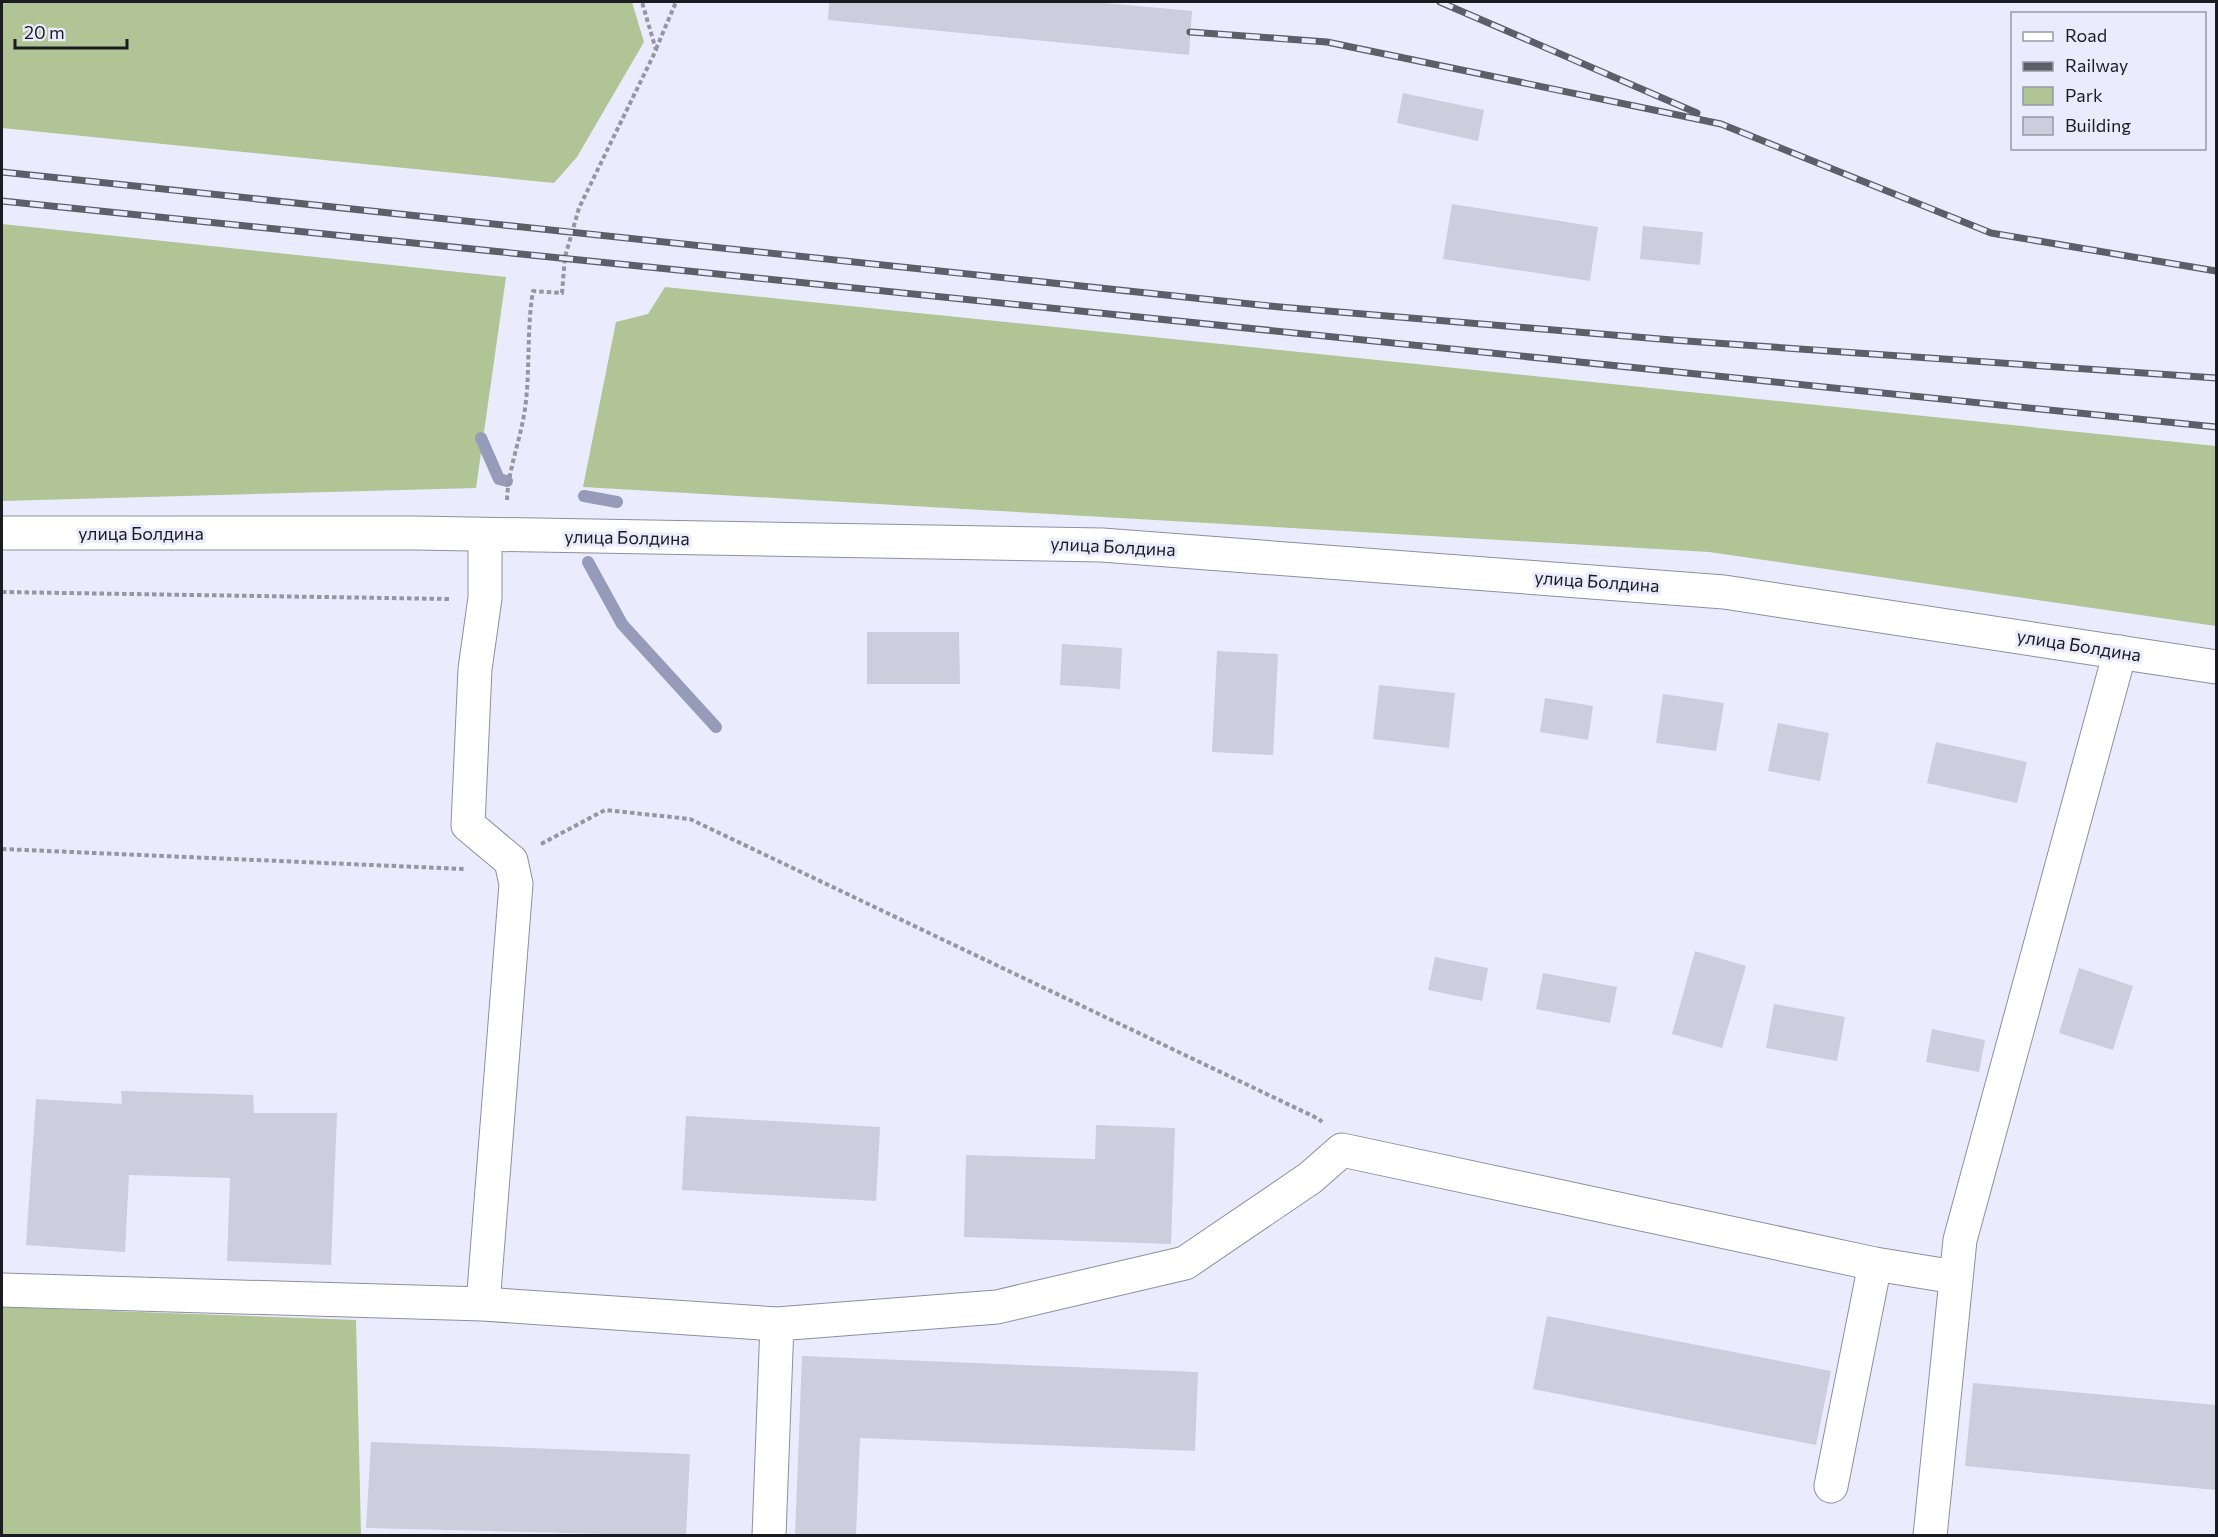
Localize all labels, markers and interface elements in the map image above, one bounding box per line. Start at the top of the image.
scale bar [15,12,128,50]
legend [2011,12,2206,150]
text: 20 m [24,21,65,43]
text: Road [2065,24,2107,46]
text: Railway [2065,54,2128,76]
text: Park [2065,84,2103,106]
text: Building [2065,114,2131,136]
street label: улица Болдина [78,522,204,544]
street label: улица Болдина [564,525,690,549]
street label: улица Болдина [1050,532,1176,560]
street label: улица Болдина [1534,566,1660,596]
street label: улица Болдина [2015,624,2143,666]

